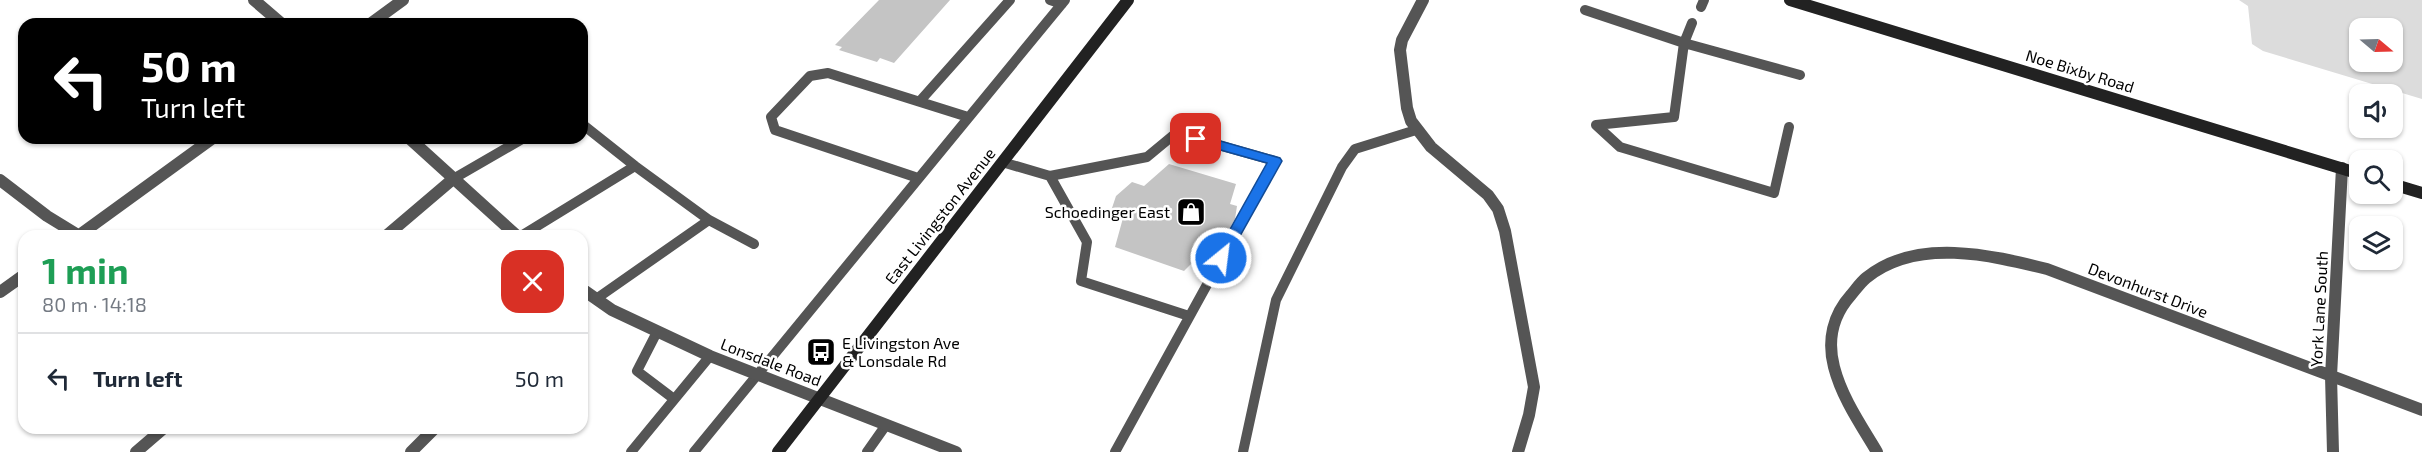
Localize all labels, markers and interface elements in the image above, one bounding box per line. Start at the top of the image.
north arrow [2349,18,2403,72]
map controls [2349,18,2403,270]
text: 50 m [141,40,237,90]
icon: left [42,42,120,120]
street label: Noe Bixby Road [2024,45,2137,96]
button: sound [2349,84,2403,138]
text: Turn left [141,91,245,123]
pin [1170,113,1221,164]
icon: arrive [1179,122,1212,155]
street label: East Livingston Avenue [880,144,999,288]
button: search [2349,150,2403,204]
shop icon: Schoedinger East [1175,196,1207,228]
place label: Schoedinger East [1045,202,1170,221]
button: layers [2349,216,2403,270]
position arrow [1189,226,1253,290]
text: 1 min [42,248,129,291]
button: close [501,250,564,313]
street label: York Lane South [2306,250,2331,367]
street label: Devonhurst Drive [2086,258,2211,321]
text: 80 m · 14:18 [42,292,147,316]
place label: E Livingston Ave & Lonsdale Rd [842,333,960,370]
street label: Lonsdale Road [718,334,824,389]
bus stop icon: E Livingston Ave & Lonsdale Rd [805,336,837,368]
icon: left [42,362,75,395]
text: Turn left [93,365,182,391]
text: 50 m [515,365,564,391]

